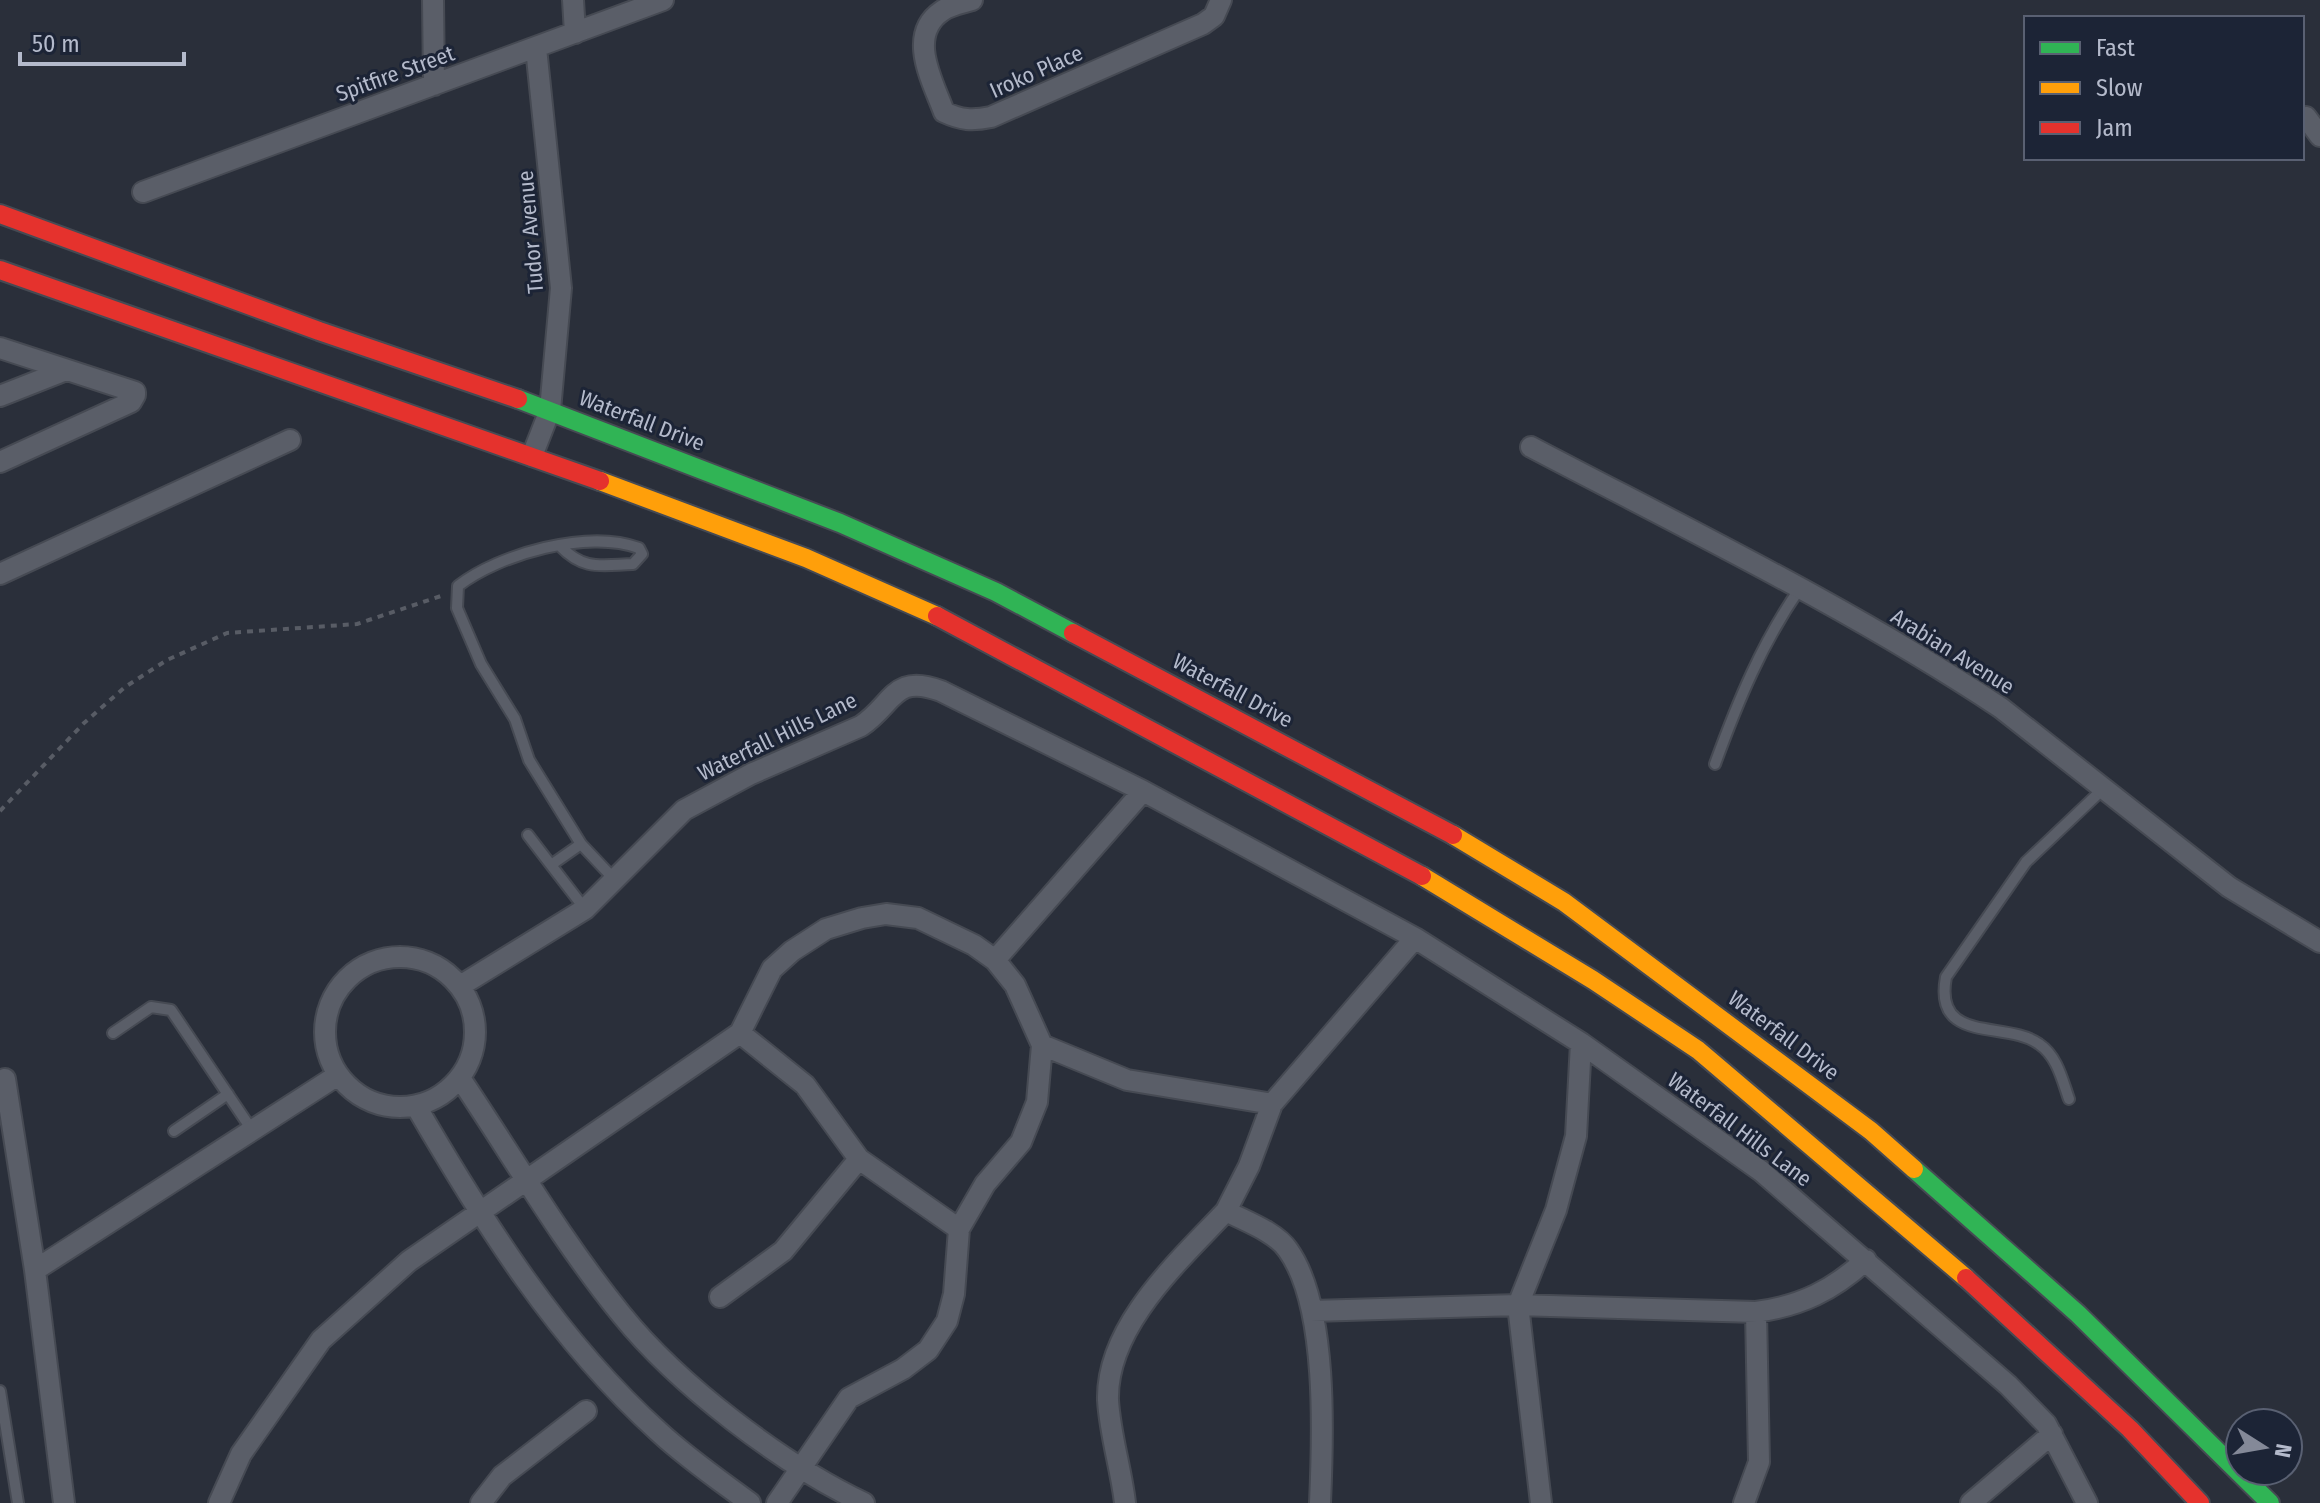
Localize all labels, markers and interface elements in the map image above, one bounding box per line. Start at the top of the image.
scale bar [20,16,184,66]
legend [2024,16,2304,160]
text: 50 m [32,30,80,58]
text: Fast [2096,34,2135,62]
street label: Spitfire Street [332,39,459,107]
street label: Iroko Place [986,39,1087,104]
text: Slow [2096,74,2143,102]
text: Jam [2096,114,2133,142]
street label: Tudor Avenue [512,169,549,294]
street label: Waterfall Drive [575,384,708,457]
street label: Arabian Avenue [1886,603,2019,700]
street label: Waterfall Drive [1168,647,1297,733]
street label: Waterfall Hills Lane [693,686,861,787]
street label: Waterfall Drive [1723,985,1845,1086]
street label: Waterfall Hills Lane [1662,1066,1817,1192]
north arrow [2224,1407,2304,1487]
text: N [2269,1442,2298,1460]

